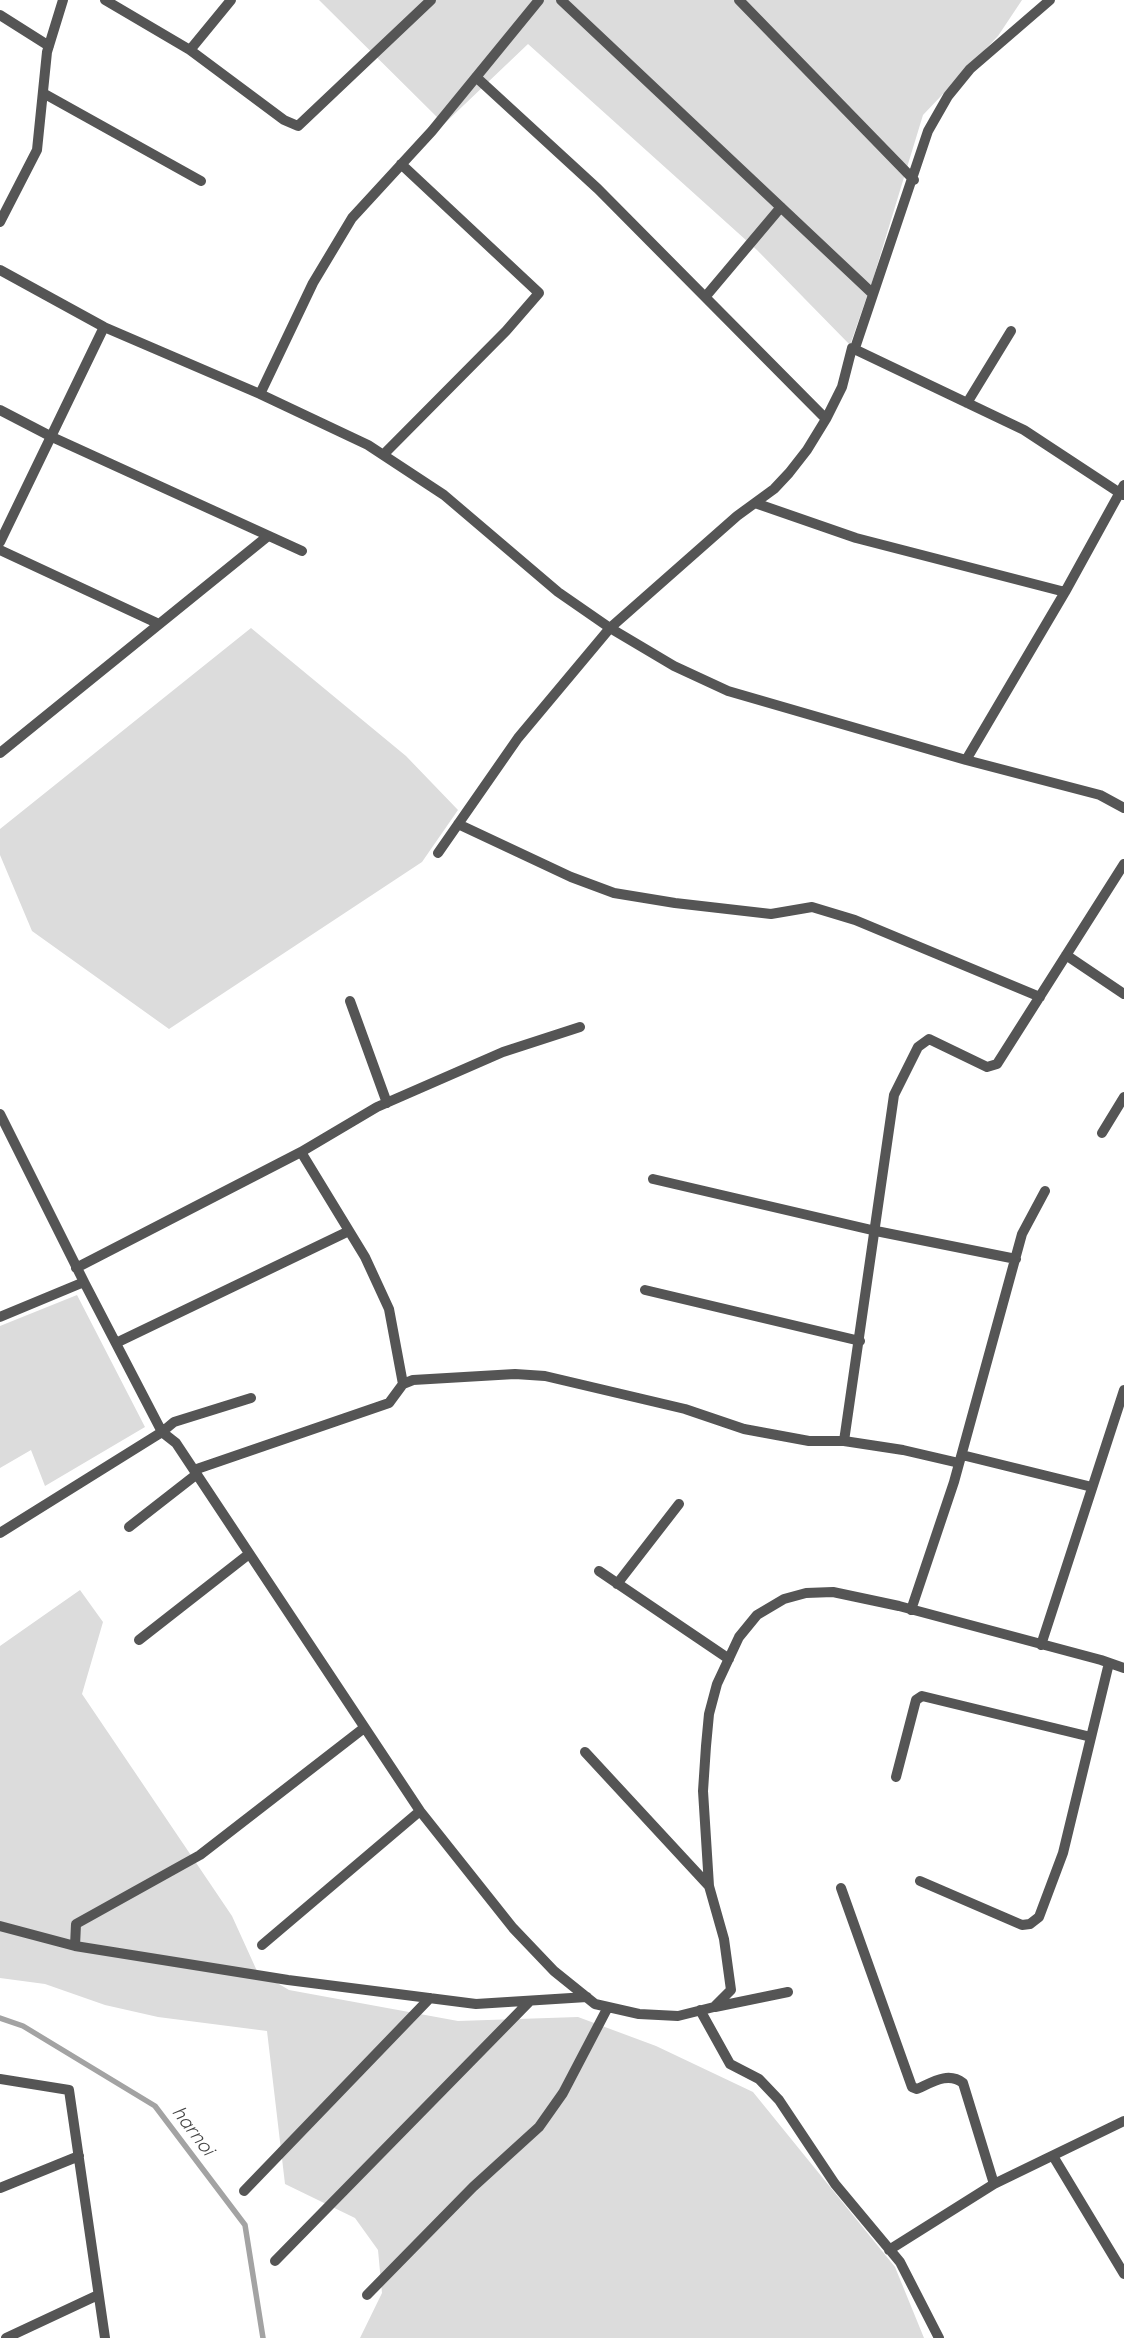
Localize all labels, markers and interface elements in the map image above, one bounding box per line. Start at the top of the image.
water label: harnoi [167,2102,219,2160]

